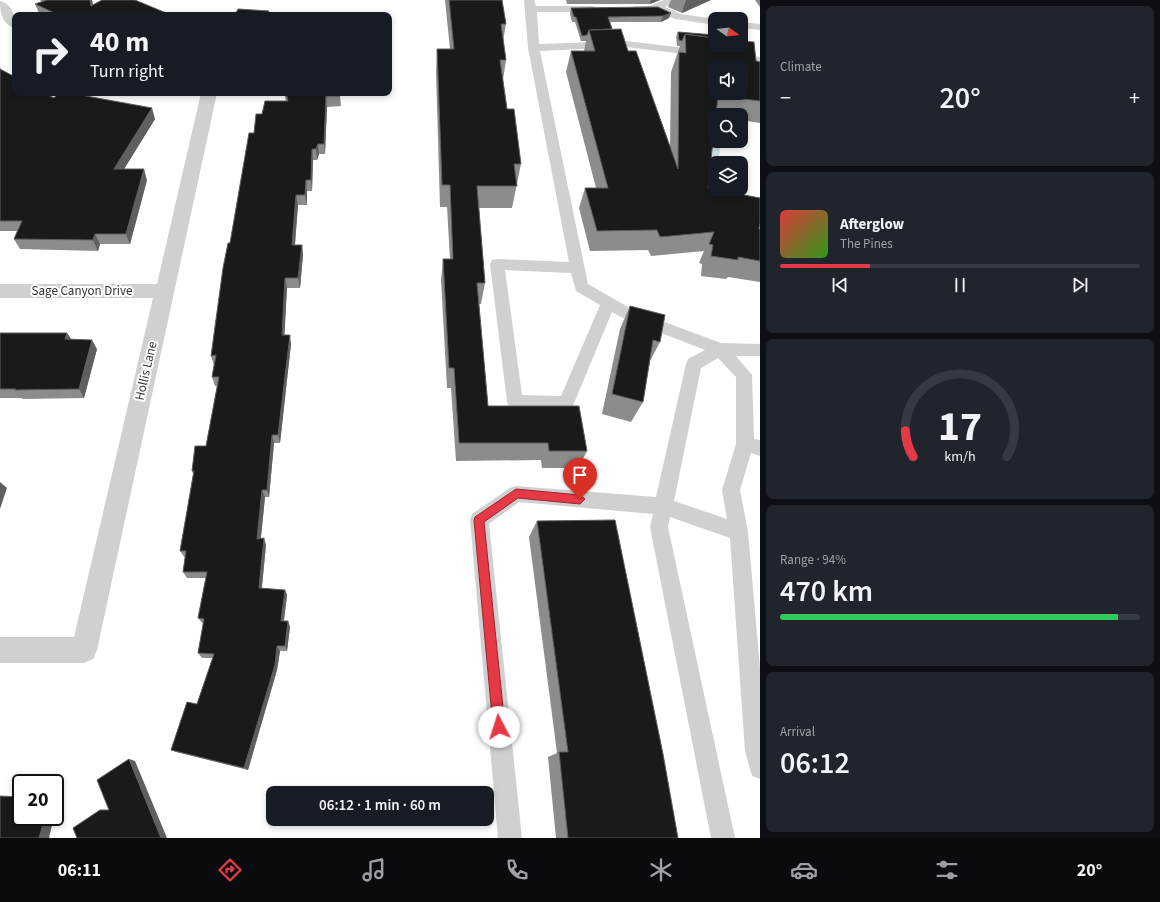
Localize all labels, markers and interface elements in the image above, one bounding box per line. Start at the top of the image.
north arrow [708,12,748,52]
map controls [708,12,748,196]
text: 40 m [90,22,149,62]
icon: right [24,28,76,80]
text: Climate [780,58,822,76]
text: Turn right [90,59,164,84]
button: sound [708,60,748,100]
text: 20° [939,77,981,120]
text: − [780,82,791,114]
text: + [1129,82,1140,114]
button: search [708,108,748,148]
button: layers [708,156,748,196]
text: Afterglow [840,214,904,235]
text: The Pines [840,235,893,253]
icon: previous [829,274,851,296]
icon: pause [949,274,971,296]
icon: next [1069,274,1091,296]
street label: Sage Canyon Drive [32,282,132,300]
street label: Hollis Lane [131,340,161,402]
text: 17 [938,397,982,457]
text: km/h [944,446,976,467]
pin [563,458,597,499]
icon: arrive [569,464,591,486]
text: Range · 94% [780,551,846,569]
text: 470 km [780,570,873,613]
position arrow [478,706,520,748]
text: Arrival [780,723,815,741]
text: 06:12 [780,742,850,785]
speed limit sign: 20 [12,774,64,826]
text: 06:12 · 1 min · 60 m [319,795,441,816]
icon: directions [216,856,244,884]
icon: music [360,856,388,884]
icon: phone [503,856,531,884]
icon: climate [647,856,675,884]
icon: car [790,856,818,884]
icon: filters [933,856,961,884]
text: 06:11 [58,858,101,883]
text: 20° [1077,858,1102,883]

